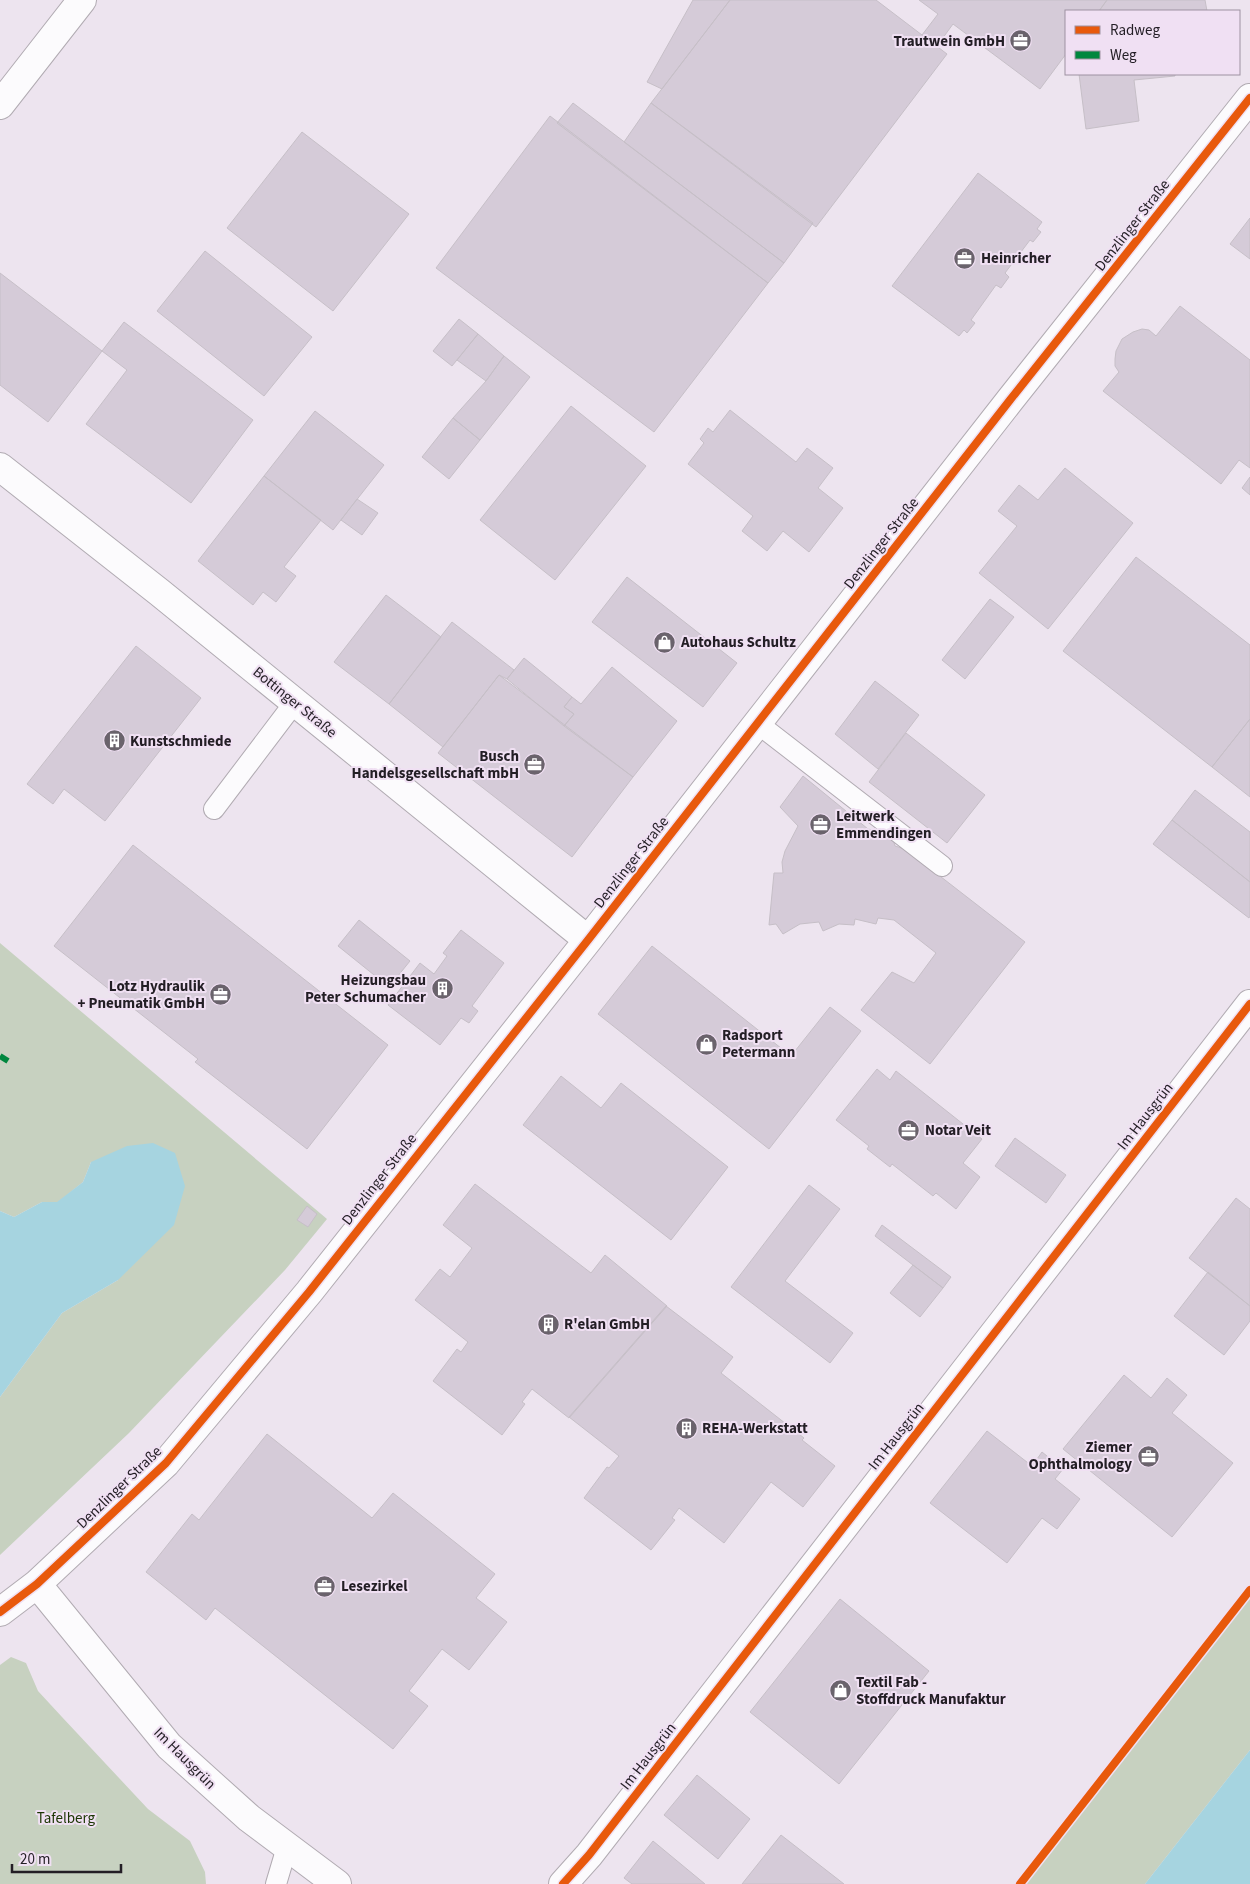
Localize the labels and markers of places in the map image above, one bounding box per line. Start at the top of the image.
office icon: Trautwein GmbH [1009,29,1033,53]
place label: Trautwein GmbH [893,31,1005,52]
office icon: Heinricher [953,246,977,270]
place label: Heinricher [981,248,1051,269]
shop icon: Autohaus Schultz [653,630,677,654]
place label: Autohaus Schultz [680,632,796,653]
building icon: Kunstschmiede [102,729,126,753]
place label: Kunstschmiede [130,731,232,752]
place label: Busch Handelsgesellschaft mbH [352,746,519,784]
office icon: Busch Handelsgesellschaft mbH [523,753,547,777]
place label: Leitwerk Emmendingen [836,806,932,844]
office icon: Leitwerk Emmendingen [808,813,832,837]
place label: Heizungsbau Peter Schumacher [305,970,426,1008]
place label: Lotz Hydraulik + Pneumatik GmbH [78,976,206,1014]
building icon: Heizungsbau Peter Schumacher [430,977,454,1001]
office icon: Lotz Hydraulik + Pneumatik GmbH [209,983,233,1007]
place label: Radsport Petermann [722,1025,795,1063]
shop icon: Radsport Petermann [694,1032,718,1056]
office icon: Notar Veit [897,1118,921,1142]
place label: Notar Veit [925,1120,991,1141]
building icon: R'elan GmbH [536,1312,560,1336]
place label: R'elan GmbH [564,1314,650,1335]
building icon: REHA-Werkstatt [674,1416,698,1440]
place label: REHA-Werkstatt [702,1418,808,1439]
place label: Ziemer Ophthalmology [1028,1437,1132,1475]
office icon: Ziemer Ophthalmology [1136,1444,1160,1468]
office icon: Lesezirkel [313,1574,337,1598]
place label: Lesezirkel [341,1576,408,1597]
place label: Textil Fab - Stoffdruck Manufaktur [856,1672,1006,1710]
shop icon: Textil Fab - Stoffdruck Manufaktur [828,1679,852,1703]

